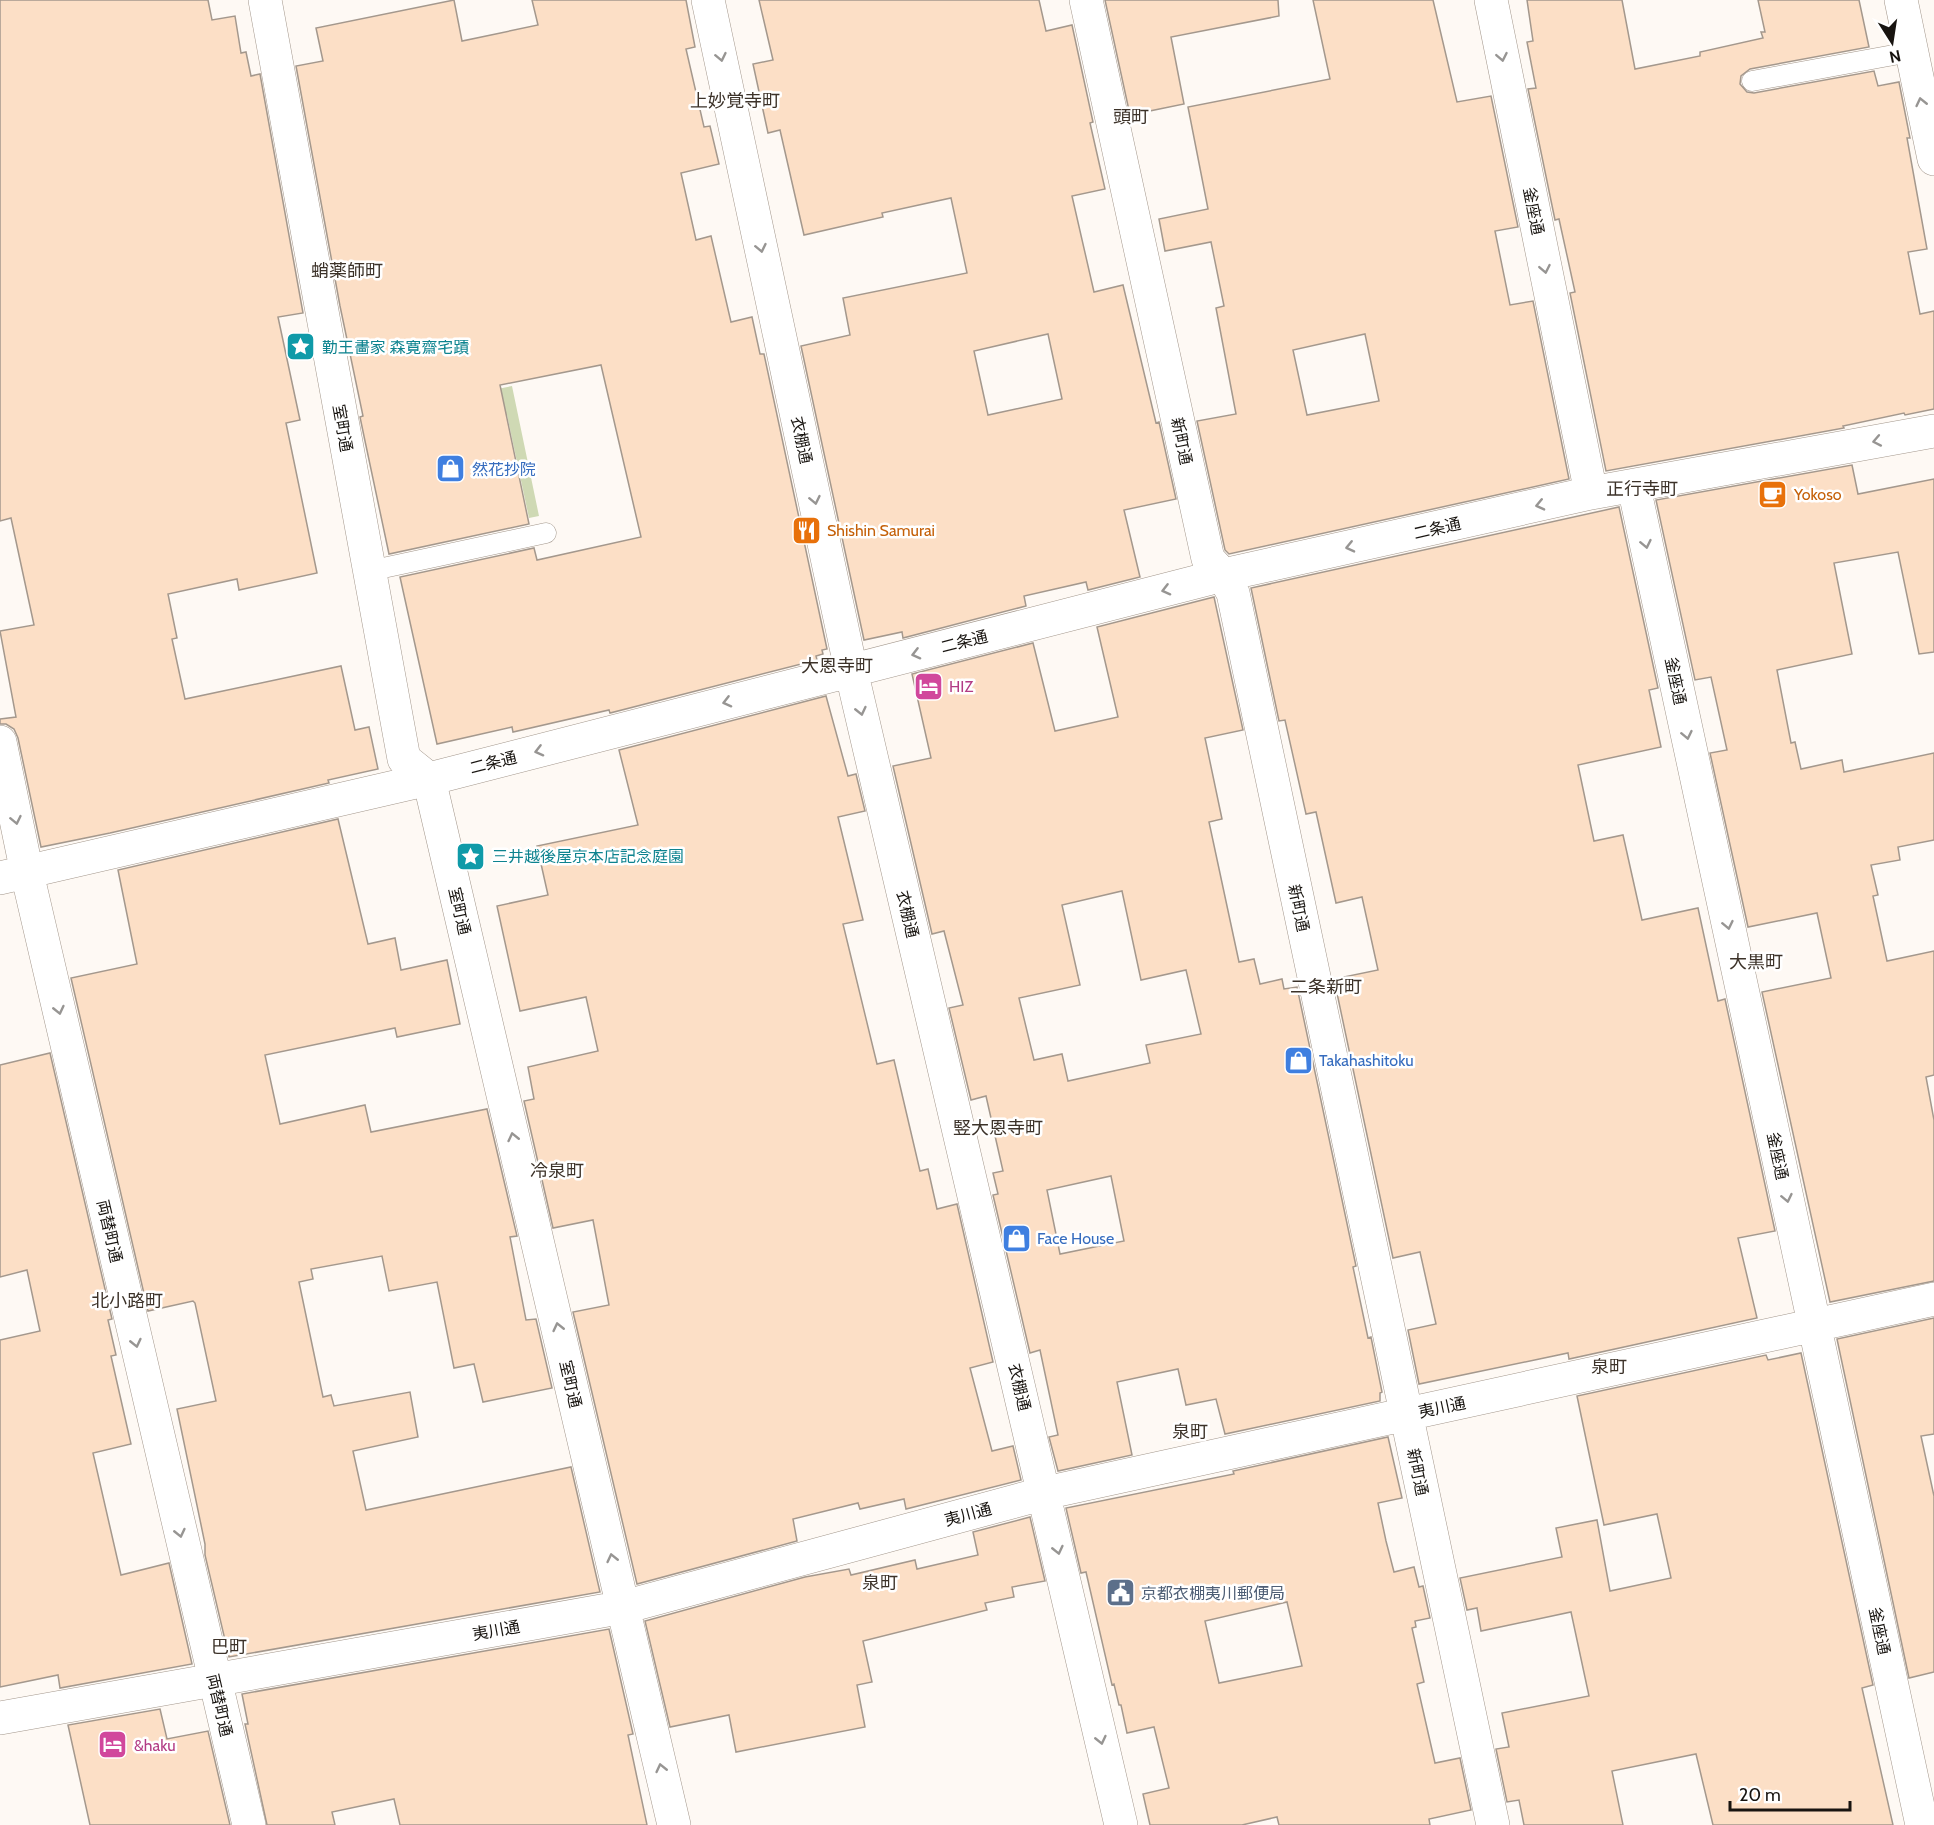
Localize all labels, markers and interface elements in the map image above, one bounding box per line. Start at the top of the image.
north arrow [1862,12,1922,72]
text: N [1888,46,1903,67]
one-way arrow [713,52,726,62]
one-way arrow [1495,52,1508,62]
district label: 上妙覚寺町 [690,90,780,112]
one-way arrow [1915,97,1928,107]
district label: 頭町 [1113,106,1149,128]
street label: 釜座通 [1520,186,1547,236]
one-way arrow [754,243,767,253]
district label: 蛸薬師町 [311,260,383,282]
one-way arrow [1538,264,1551,274]
place icon: 勤王畵家 森寛齋宅蹟 [285,331,317,363]
place label: 勤王畵家 森寛齋宅蹟 [322,338,470,357]
street label: 室町通 [329,403,356,453]
street label: 衣棚通 [787,415,816,466]
street label: 新町通 [1167,416,1196,467]
one-way arrow [1872,434,1882,447]
shop icon: 然花抄院 [435,453,467,485]
place label: 然花抄院 [472,460,536,479]
district label: 正行寺町 [1606,478,1678,500]
cafe icon: Yokoso [1757,478,1789,510]
place label: Yokoso [1793,485,1842,504]
one-way arrow [808,495,821,505]
one-way arrow [1536,497,1546,510]
restaurant icon: Shishin Samurai [790,514,822,546]
street label: 二条通 [1412,514,1463,543]
place label: Shishin Samurai [827,521,935,540]
one-way arrow [1639,539,1652,549]
one-way arrow [1345,540,1355,553]
one-way arrow [1161,582,1171,595]
street label: 二条通 [939,626,990,657]
one-way arrow [911,646,921,659]
district label: 大恩寺町 [801,655,873,677]
street label: 釜座通 [1661,656,1690,707]
hotel icon: HIZ [912,670,944,702]
place label: HIZ [949,677,973,696]
one-way arrow [723,695,733,708]
one-way arrow [853,706,866,716]
one-way arrow [1680,729,1693,739]
one-way arrow [534,743,544,756]
street label: 二条通 [468,747,519,778]
one-way arrow [9,814,22,824]
place icon: 三井越後屋京本店記念庭園 [455,840,487,872]
place label: 三井越後屋京本店記念庭園 [492,847,684,866]
street label: 新町通 [1284,883,1313,934]
street label: 室町通 [445,886,474,937]
street label: 衣棚通 [893,889,922,940]
one-way arrow [1721,920,1734,930]
district label: 大黒町 [1729,951,1783,973]
district label: 二条新町 [1290,976,1362,998]
one-way arrow [52,1004,65,1014]
shop icon: Takahashitoku [1282,1044,1314,1076]
place label: Takahashitoku [1319,1051,1414,1070]
district label: 竪大恩寺町 [953,1117,1043,1139]
street label: 釜座通 [1763,1131,1792,1182]
one-way arrow [508,1132,521,1142]
district label: 冷泉町 [530,1160,584,1182]
one-way arrow [1780,1193,1793,1203]
street label: 両替町通 [93,1198,126,1264]
shop icon: Face House [1000,1222,1032,1254]
place label: Face House [1037,1229,1114,1248]
district label: 北小路町 [91,1290,163,1312]
one-way arrow [552,1322,565,1332]
one-way arrow [129,1338,142,1348]
district label: 泉町 [1591,1356,1627,1378]
street label: 室町通 [556,1359,585,1410]
street label: 衣棚通 [1005,1362,1034,1413]
street label: 夷川通 [1417,1393,1468,1422]
district label: 泉町 [1172,1421,1208,1443]
street label: 新町通 [1403,1447,1432,1498]
street label: 夷川通 [942,1499,994,1530]
one-way arrow [173,1528,186,1538]
one-way arrow [1050,1545,1063,1555]
one-way arrow [607,1553,620,1563]
district label: 泉町 [862,1572,898,1594]
public building icon: 京都衣棚夷川郵便局 [1104,1577,1136,1609]
place label: 京都衣棚夷川郵便局 [1141,1584,1285,1603]
street label: 釜座通 [1865,1606,1894,1657]
street label: 夷川通 [471,1617,521,1644]
district label: 巴町 [211,1636,247,1658]
street label: 両替町通 [203,1672,236,1738]
hotel icon: &haku [97,1729,129,1761]
one-way arrow [1094,1735,1107,1745]
place label: &haku [134,1736,176,1755]
one-way arrow [655,1763,668,1773]
scale bar [1730,1774,1850,1812]
text: 20 m [1739,1784,1781,1806]

